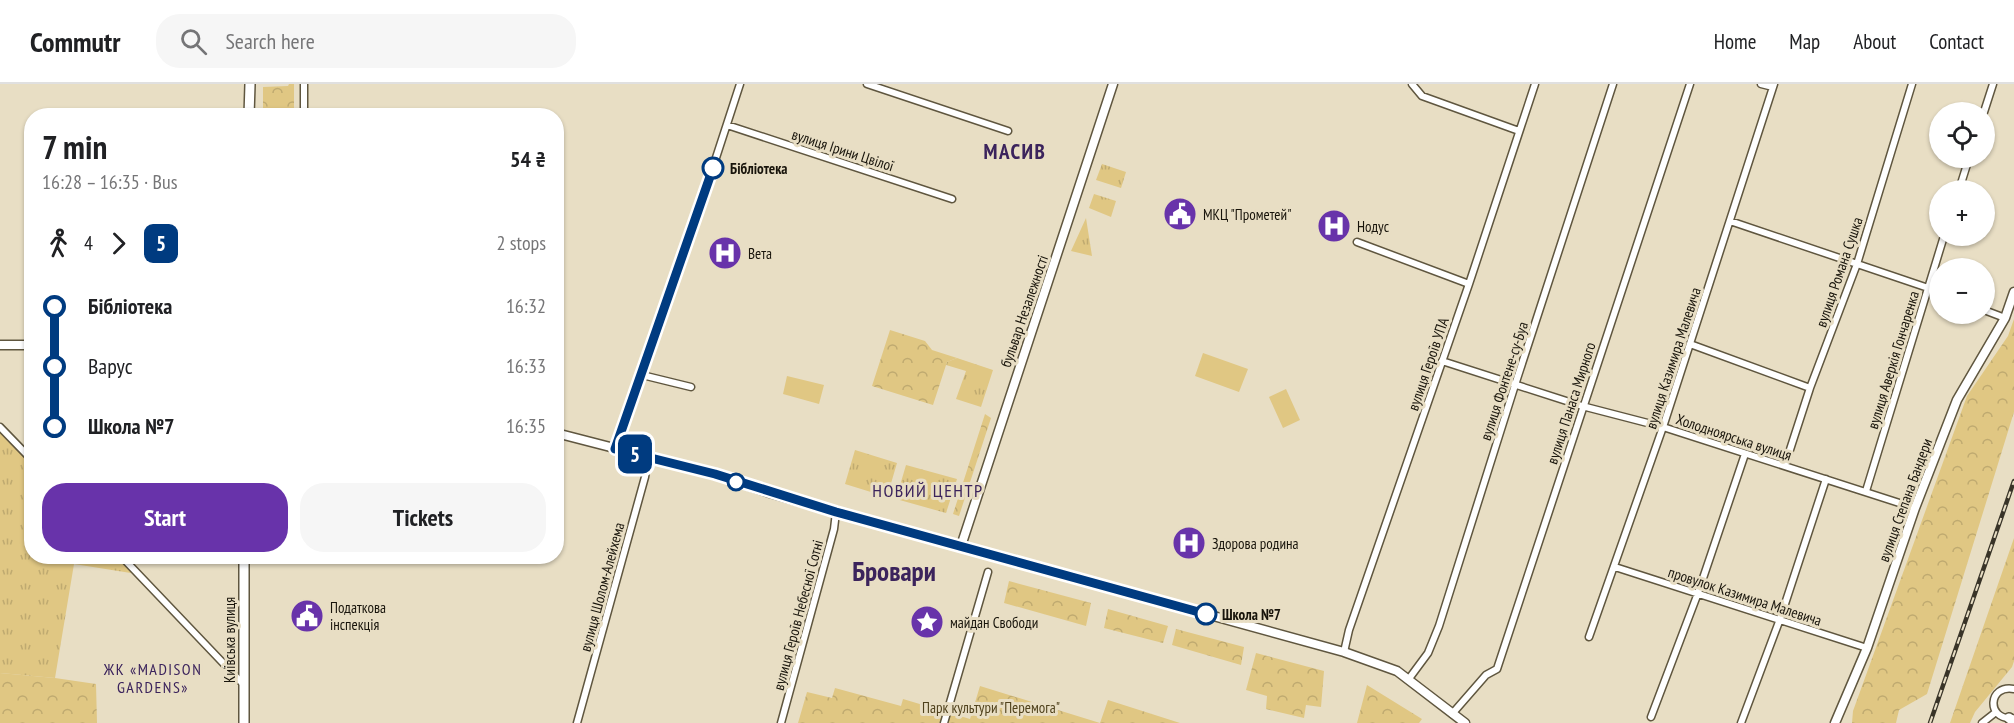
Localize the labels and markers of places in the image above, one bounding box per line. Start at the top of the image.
marker: Бібліотека [702,157,724,179]
place label: Бібліотека [730,159,788,178]
public building icon: МКЦ "Прометей" [1162,196,1198,232]
place label: МКЦ "Прометей" [1203,205,1291,224]
hospital icon: Нодус [1316,208,1352,244]
place label: Нодус [1357,217,1390,236]
hospital icon: Вета [707,235,743,271]
place label: Вета [748,244,772,263]
unlabelled marker [727,473,745,491]
hospital icon: Здорова родина [1171,525,1207,561]
place label: Здорова родина [1212,534,1299,553]
public building icon: Податкова інспекція [289,598,325,634]
place label: Податкова інспекція [330,598,386,634]
marker: Школа №7 [1195,603,1217,625]
place icon: майдан Свободи [909,604,945,640]
place label: Школа №7 [1222,605,1281,624]
place label: майдан Свободи [950,613,1038,632]

